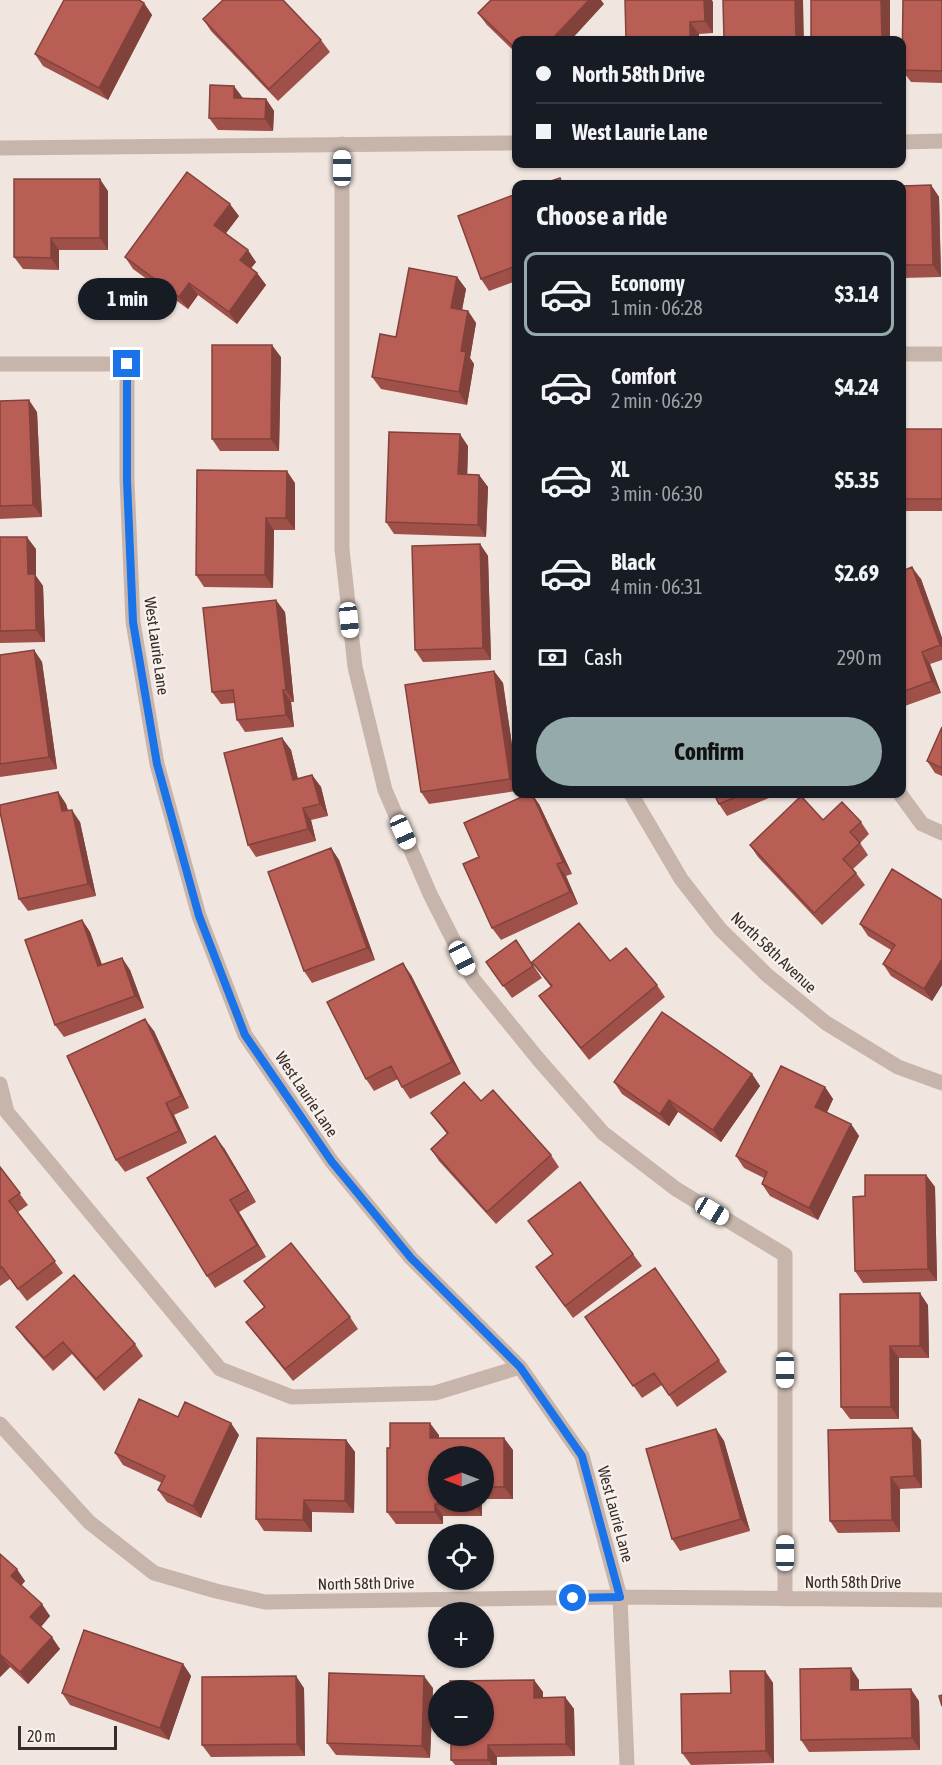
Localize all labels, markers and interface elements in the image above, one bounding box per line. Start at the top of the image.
text: North 58th Drive [572,61,705,87]
text: West Laurie Lane [572,119,708,145]
car [333,150,351,186]
text: Choose a ride [536,200,668,231]
icon: car [539,267,593,321]
text: Economy [611,270,685,296]
callout: 1 min [78,277,176,319]
text: $3.14 [835,281,879,307]
text: 1 min [107,287,148,310]
text: 1 min · 06:28 [611,296,703,319]
route end [113,350,140,377]
icon: car [539,360,593,414]
text: Comfort [611,363,676,389]
text: $4.24 [835,374,879,400]
text: 2 min · 06:29 [611,389,703,412]
icon: car [539,453,593,507]
text: XL [611,456,629,482]
text: $5.35 [835,467,879,493]
text: 3 min · 06:30 [611,482,703,505]
icon: car [539,546,593,600]
text: Black [611,549,655,575]
text: $2.69 [835,560,879,586]
text: 4 min · 06:31 [611,575,703,598]
street label: West Laurie Lane [141,596,173,696]
car [338,601,360,639]
icon: cash [536,641,569,674]
text: Cash [584,644,623,670]
text: 290 m [837,646,882,669]
button: Confirm [536,717,882,786]
car [387,812,419,852]
street label: North 58th Avenue [728,908,820,996]
car [446,938,478,978]
street label: West Laurie Lane [272,1048,342,1140]
car [692,1194,732,1228]
car [776,1352,794,1388]
north arrow [428,1446,494,1512]
map controls [428,1446,494,1746]
street label: West Laurie Lane [595,1464,637,1564]
button: locate [428,1524,494,1590]
car [776,1535,794,1571]
street label: North 58th Drive [317,1573,415,1593]
street label: North 58th Drive [805,1573,901,1591]
route start [559,1584,586,1611]
button: + [428,1602,494,1668]
button: − [428,1680,494,1746]
scale bar [18,1723,117,1750]
text: 20 m [27,1727,56,1745]

